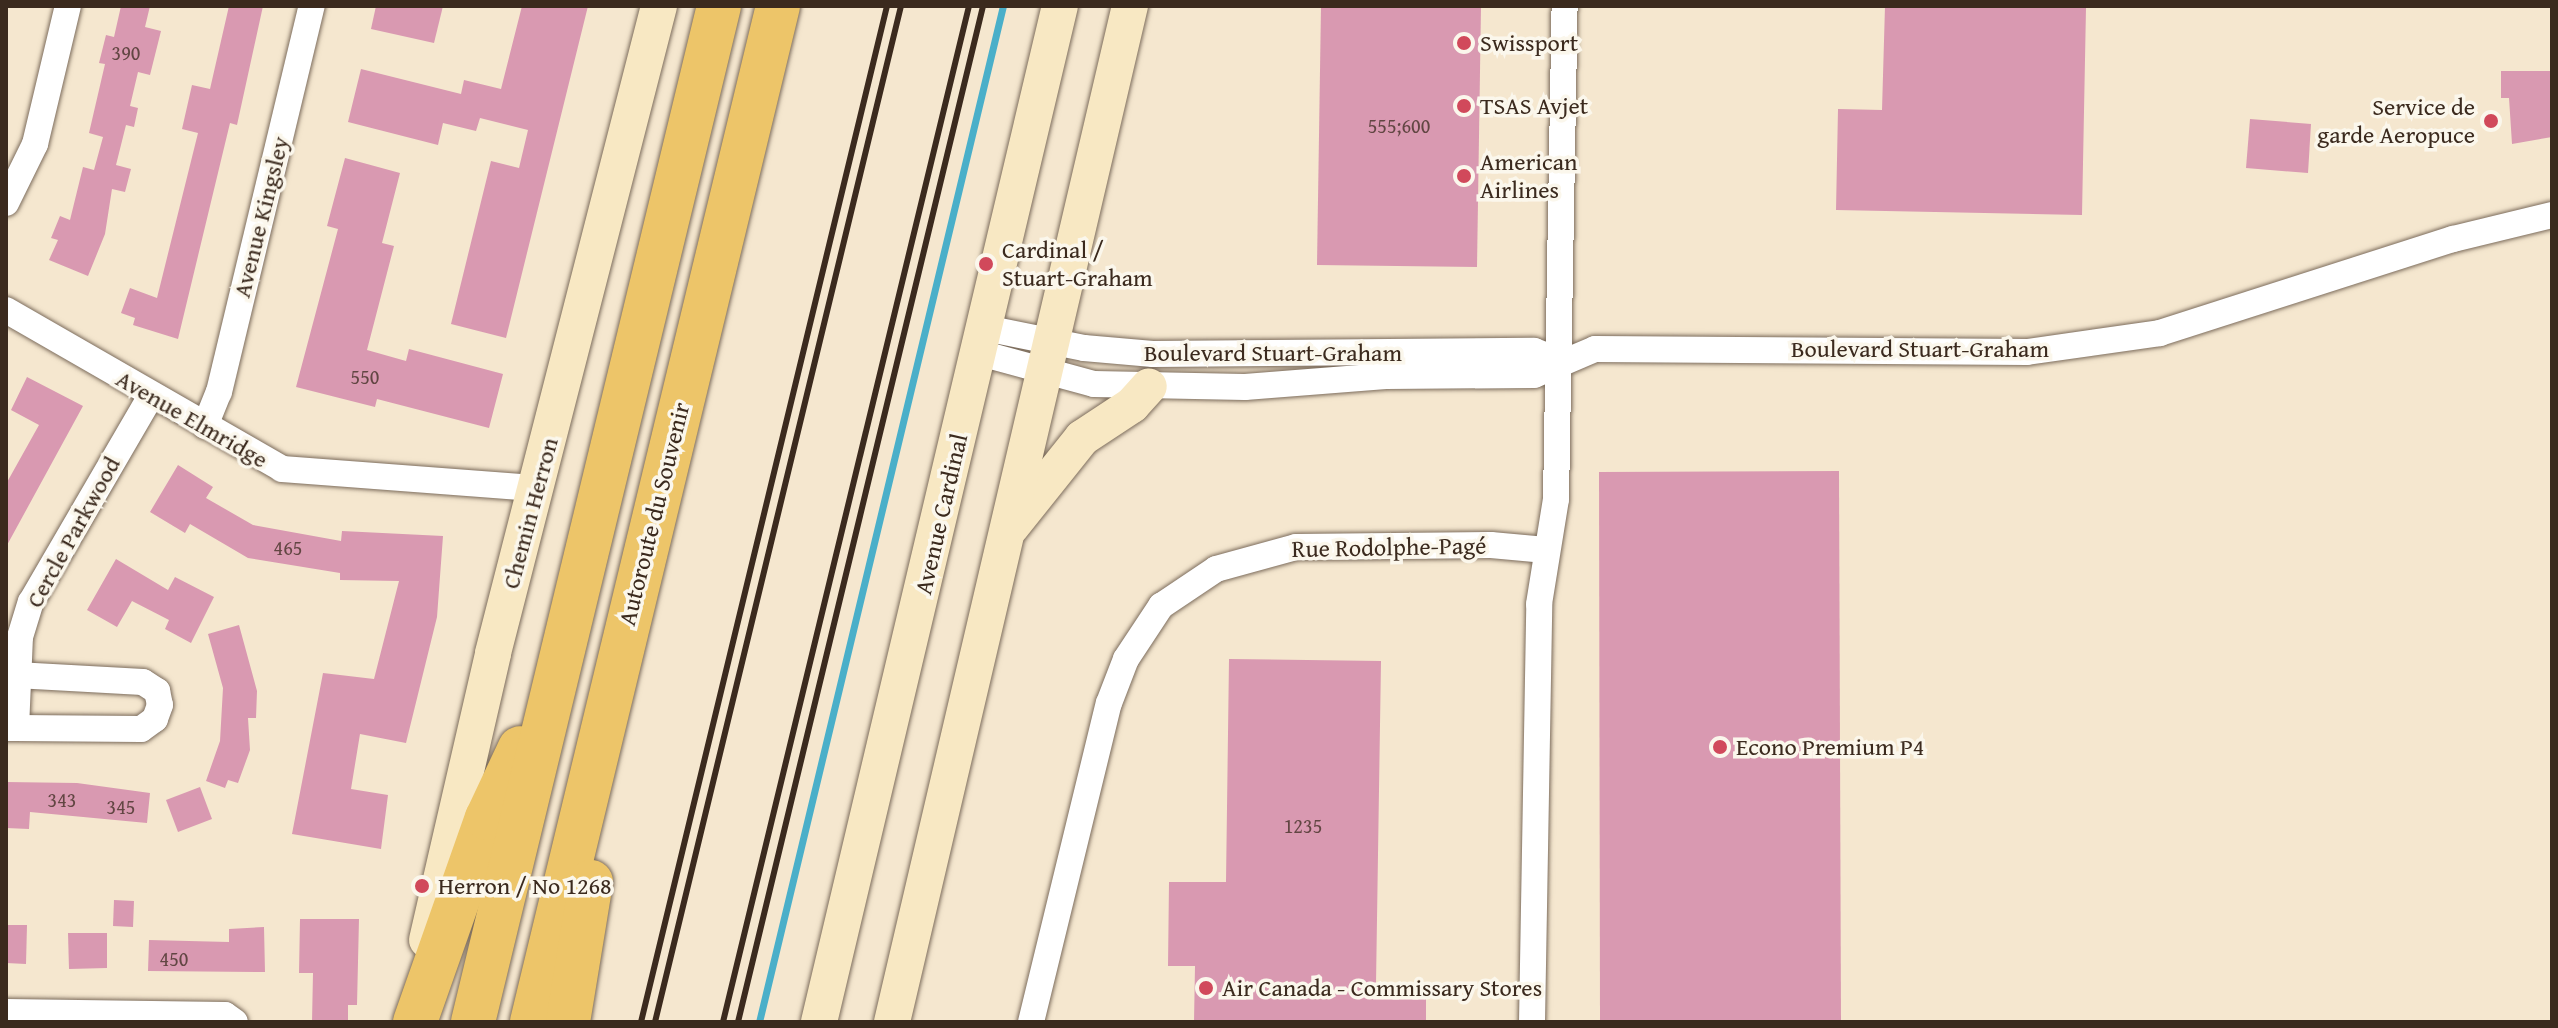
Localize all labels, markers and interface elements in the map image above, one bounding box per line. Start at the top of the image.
place label: Swissport [1480,29,1578,57]
marker: Swissport [1455,34,1473,52]
house number: 390 [112,40,140,64]
place label: TSAS Avjet [1480,92,1588,120]
place label: Service de garde Aeropuce [2317,93,2475,149]
marker: TSAS Avjet [1455,97,1473,115]
marker: Service de garde Aeropuce [2482,112,2500,130]
house number: 555;600 [1368,113,1430,137]
street label: Avenue Kingsley [227,134,295,300]
place label: American Airlines [1480,148,1578,204]
marker: American Airlines [1455,167,1473,185]
place label: Cardinal / Stuart-Graham [1002,236,1153,292]
marker: Cardinal / Stuart-Graham [977,255,995,273]
street label: Boulevard Stuart-Graham [1791,335,2049,363]
street label: Boulevard Stuart-Graham [1144,339,1402,367]
street label: Avenue Elmridge [111,364,273,474]
house number: 550 [351,364,379,388]
street label: Autoroute du Souvenir [612,400,696,628]
street label: Avenue Cardinal [909,431,973,597]
street label: Chemin Herron [496,434,564,592]
street label: Cercle Parkwood [20,452,126,612]
street label: Rue Rodolphe-Pagé [1291,531,1487,563]
house number: 465 [274,535,302,559]
place label: Econo Premium P4 [1736,733,1924,761]
marker: Econo Premium P4 [1711,738,1729,756]
house number: 343 [48,787,76,811]
house number: 345 [107,794,135,818]
house number: 1235 [1284,813,1322,837]
place label: Herron / No 1268 [438,872,612,900]
marker: Herron / No 1268 [413,877,431,895]
house number: 450 [160,946,188,970]
place label: Air Canada - Commissary Stores [1222,974,1542,1002]
marker: Air Canada - Commissary Stores [1197,979,1215,997]

